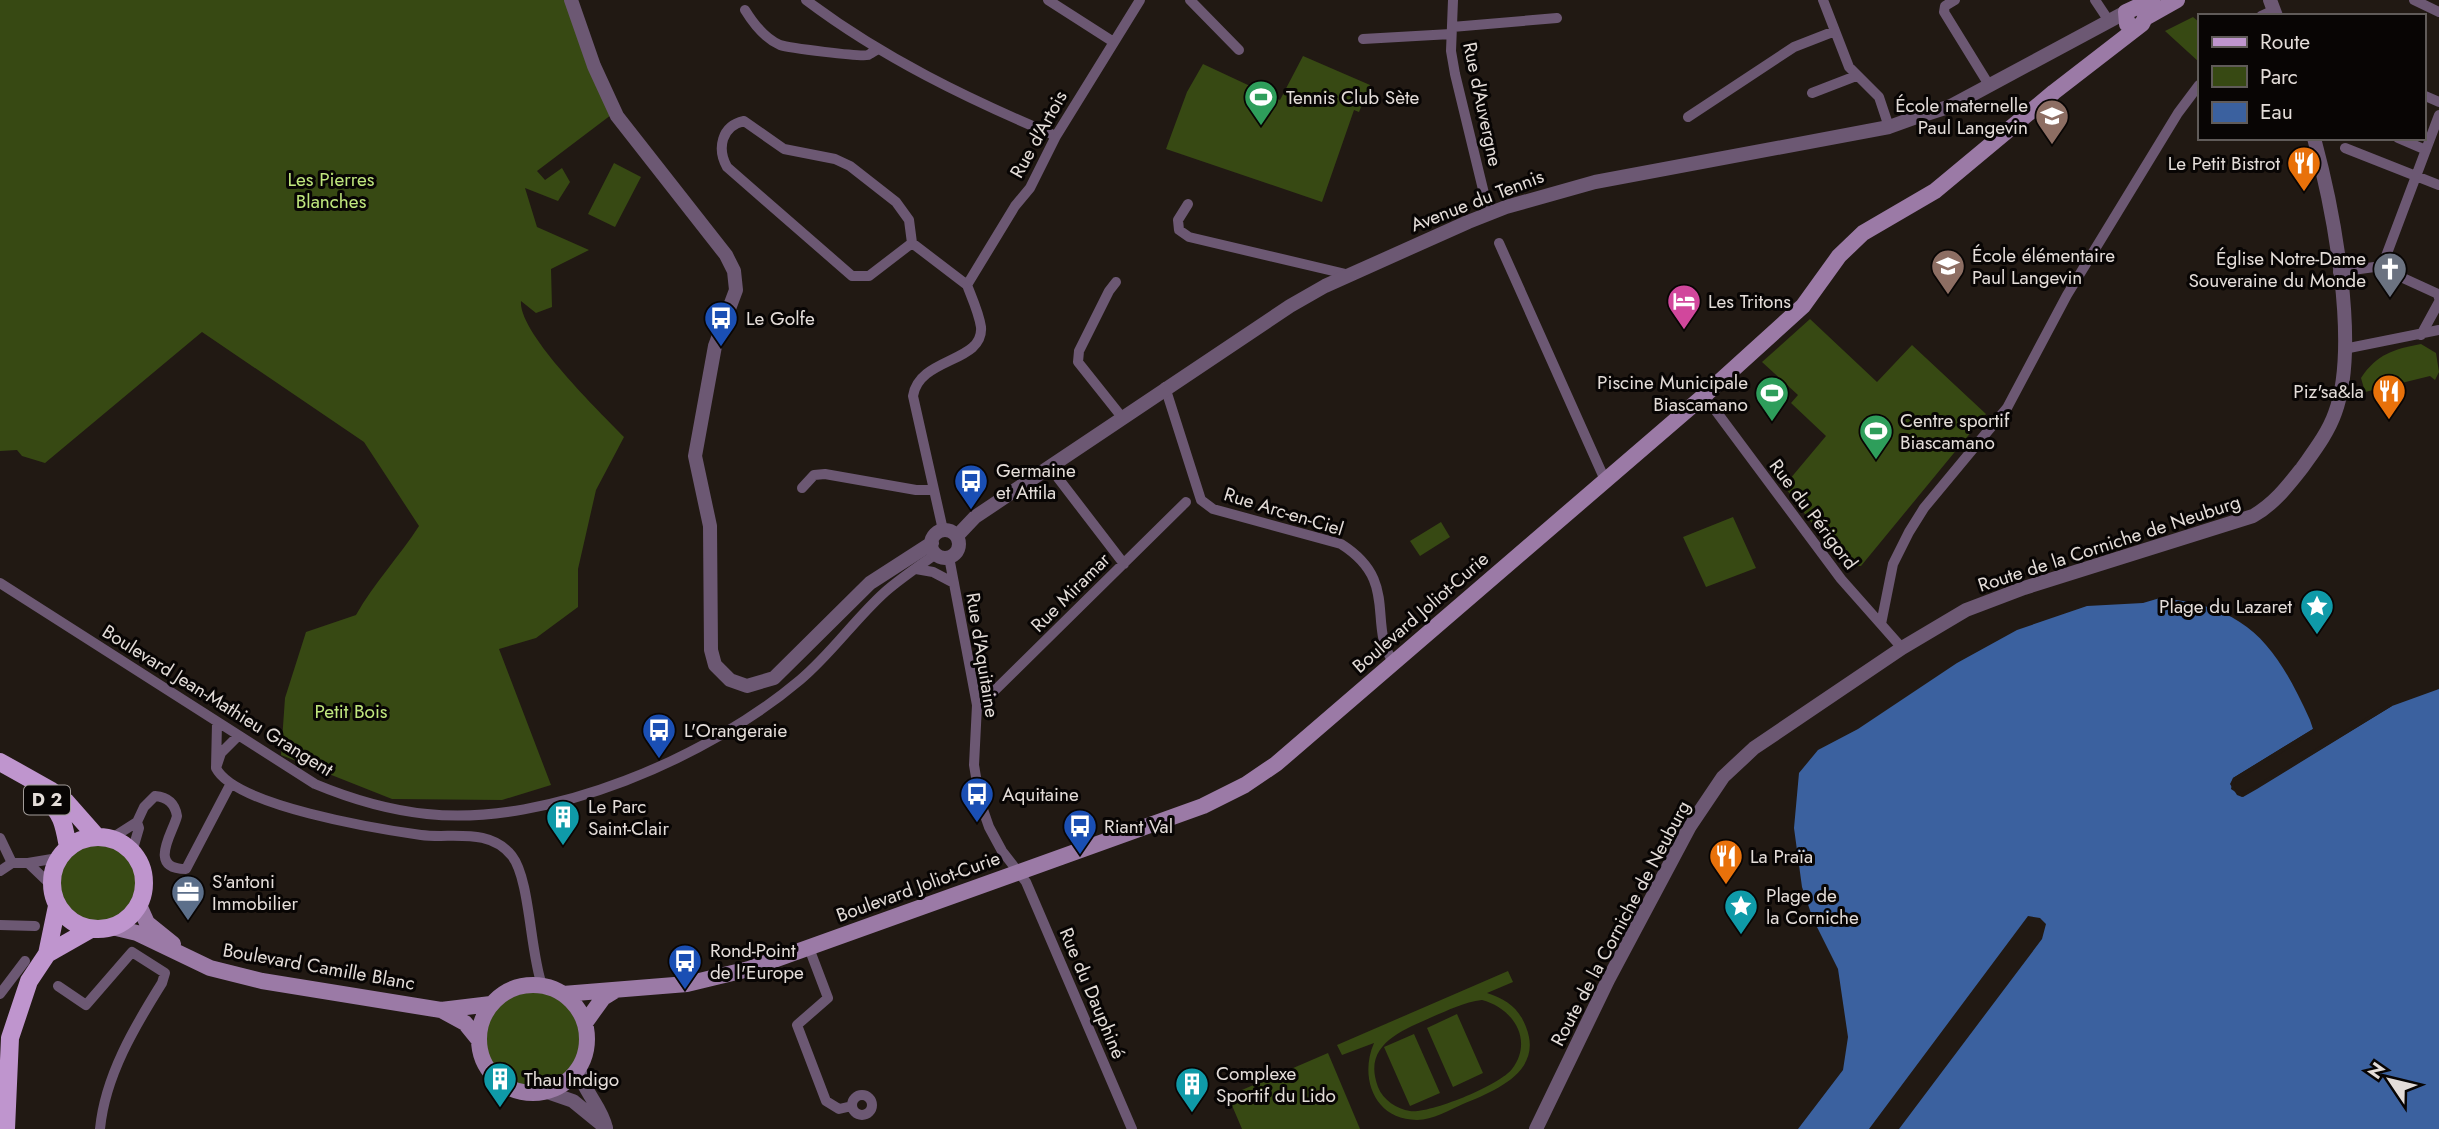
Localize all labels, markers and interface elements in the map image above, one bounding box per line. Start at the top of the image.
legend [2198,14,2425,140]
text: Route [2260,27,2310,57]
street label: Rue d'Auvergne [1456,40,1509,169]
text: Parc [2260,62,2298,92]
sports icon: Tennis Club Sète [1242,78,1280,127]
place label: Tennis Club Sète [1286,84,1420,111]
street label: Rue d'Artois [1003,85,1074,183]
place label: École maternelle Paul Langevin [1895,92,2028,141]
school or university icon: École maternelle Paul Langevin [2033,97,2071,146]
text: Eau [2260,97,2293,127]
restaurant icon: Le Petit Bistrot [2285,144,2323,193]
place label: Le Petit Bistrot [2168,150,2280,177]
street label: Avenue du Tennis [1407,163,1548,238]
park label: Les Pierres Blanches [287,166,375,215]
place label: École élémentaire Paul Langevin [1972,242,2115,291]
place label: Église Notre-Dame Souveraine du Monde [2188,245,2366,294]
school or university icon: École élémentaire Paul Langevin [1929,247,1967,296]
church icon: Église Notre-Dame Souveraine du Monde [2371,250,2409,299]
hotel icon: Les Tritons [1665,282,1703,331]
place label: Les Tritons [1708,288,1791,315]
bus stop icon: Le Golfe [702,299,740,348]
place label: Le Golfe [746,305,815,332]
place label: Piscine Municipale Biascamano [1597,369,1748,418]
restaurant icon: Piz'sa&la [2370,372,2408,421]
sports icon: Piscine Municipale Biascamano [1753,374,1791,423]
place label: Piz'sa&la [2293,378,2364,405]
place label: Centre sportif Biascamano [1900,407,2010,456]
sports icon: Centre sportif Biascamano [1857,412,1895,461]
street label: Rue du Périgord [1763,453,1864,575]
place label: Germaine et Attila [996,457,1076,506]
bus stop icon: Germaine et Attila [952,462,990,511]
street label: Rue Arc-en-Ciel [1221,480,1347,542]
street label: Route de la Corniche de Neuburg [1974,488,2244,599]
street label: Boulevard Joliot-Curie [1346,545,1495,679]
street label: Rue Miramar [1025,546,1117,638]
place icon: Plage du Lazaret [2298,587,2336,636]
street label: Rue d'Aquitaine [959,591,1006,720]
place label: Plage du Lazaret [2159,593,2292,620]
street label: Boulevard Jean-Mathieu Grangent [97,618,339,783]
park label: Petit Bois [315,698,388,725]
bus stop icon: L'Orangeraie [640,711,678,760]
place label: L'Orangeraie [684,717,788,744]
bus stop icon: Aquitaine [958,775,996,824]
place label: Aquitaine [1002,781,1079,808]
road number: D 2 [24,786,70,814]
place label: Le Parc Saint-Clair [588,793,669,842]
street label: Route de la Corniche de Neuburg [1544,796,1697,1051]
building icon: Le Parc Saint-Clair [544,798,582,847]
bus stop icon: Riant Val [1061,807,1099,856]
place label: Riant Val [1104,813,1173,840]
restaurant icon: La Praïa [1707,837,1745,886]
place label: La Praïa [1750,843,1813,870]
street label: Boulevard Joliot-Curie [832,844,1004,929]
place label: S'antoni Immobilier [212,868,299,917]
office icon: S'antoni Immobilier [169,873,207,922]
place label: Plage de la Corniche [1766,882,1859,931]
place icon: Plage de la Corniche [1722,887,1760,936]
street label: Rue du Dauphiné [1053,923,1132,1063]
street label: Boulevard Camille Blanc [221,936,417,997]
place label: Rond-Point de l'Europe [710,937,804,986]
bus stop icon: Rond-Point de l'Europe [666,942,704,991]
north arrow [2355,1045,2425,1115]
text: N [2361,1057,2392,1084]
building icon: Thau Indigo [481,1060,519,1109]
place label: Complexe Sportif du Lido [1216,1060,1336,1109]
building icon: Complexe Sportif du Lido [1173,1065,1211,1114]
place label: Thau Indigo [524,1066,619,1093]

